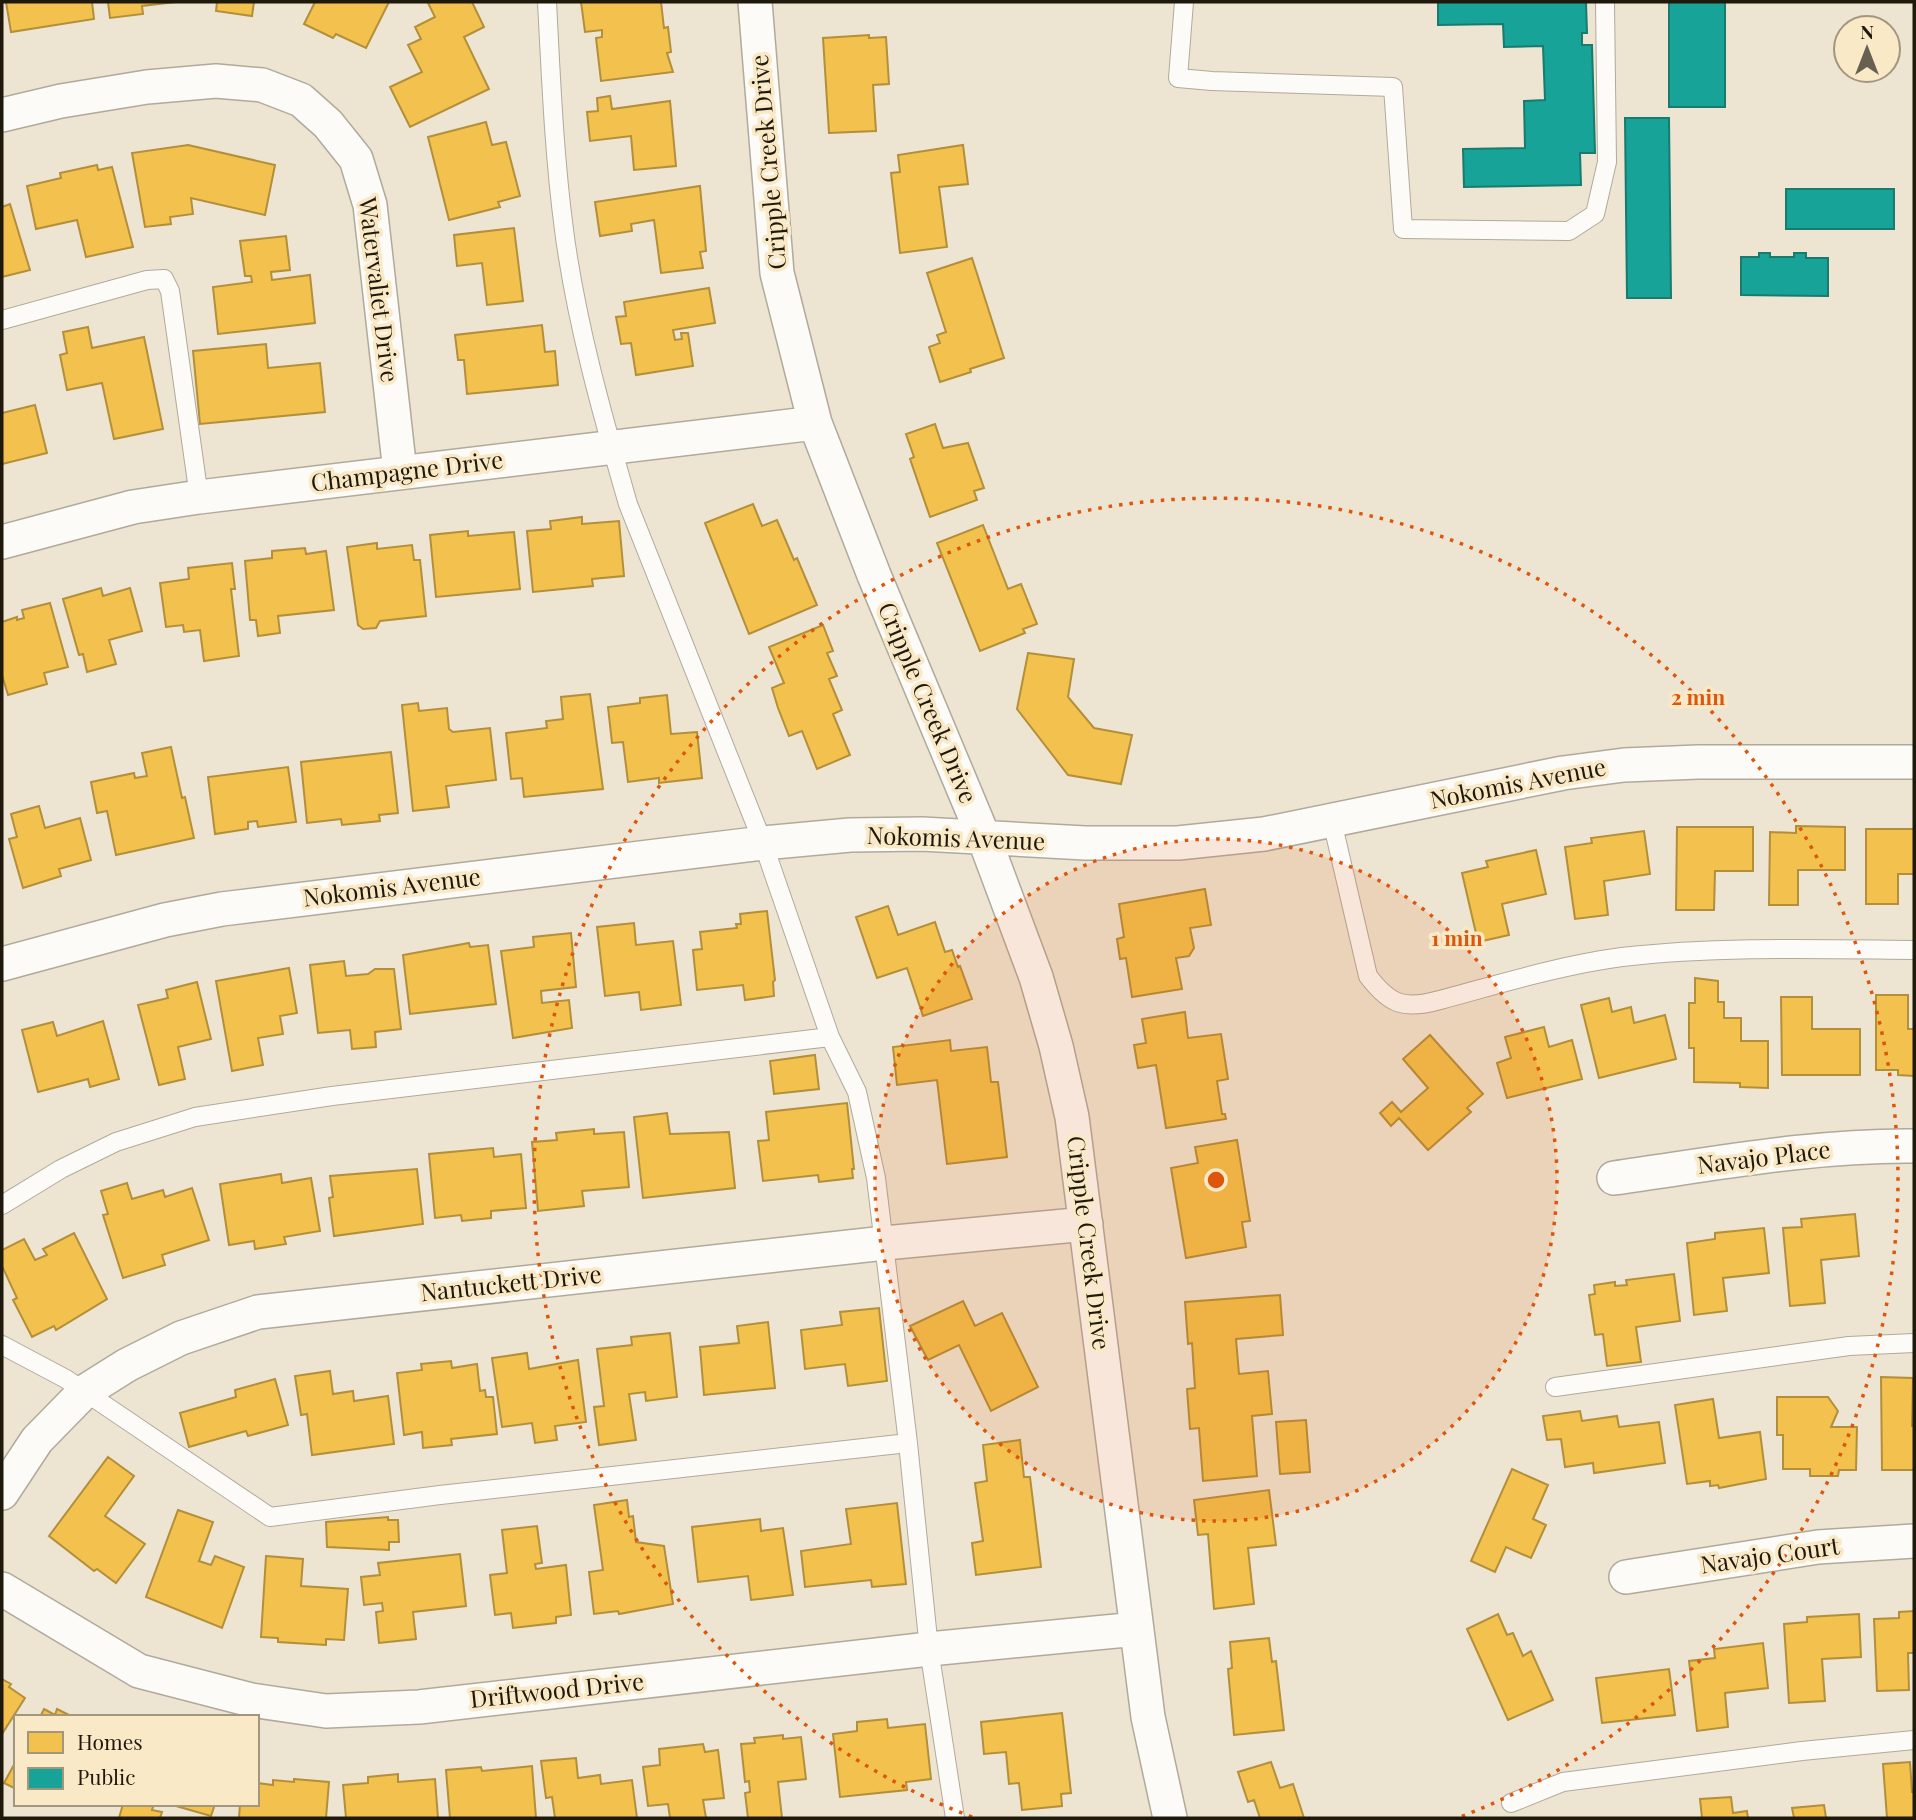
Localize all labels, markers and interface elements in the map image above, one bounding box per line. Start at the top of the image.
north arrow [1832,14,1902,84]
text: N [1860,18,1874,44]
street label: Cripple Creek Drive [742,53,792,271]
street label: Watervaliet Drive [353,194,407,384]
street label: Champagne Drive [309,442,505,498]
street label: Cripple Creek Drive [872,597,986,808]
text: 2 min [1671,682,1725,710]
street label: Nokomis Avenue [1427,749,1608,815]
street label: Nokomis Avenue [866,818,1046,856]
street label: Nokomis Avenue [301,859,482,913]
text: 1 min [1431,923,1483,951]
street label: Navajo Place [1695,1132,1832,1180]
street label: Cripple Creek Drive [1061,1134,1119,1352]
centre of rings [1204,1168,1228,1192]
street label: Nantuckett Drive [419,1257,603,1307]
street label: Navajo Court [1698,1528,1842,1580]
street label: Driftwood Drive [468,1664,645,1714]
legend [14,1715,259,1806]
text: Homes [77,1727,143,1755]
text: Public [77,1762,135,1790]

